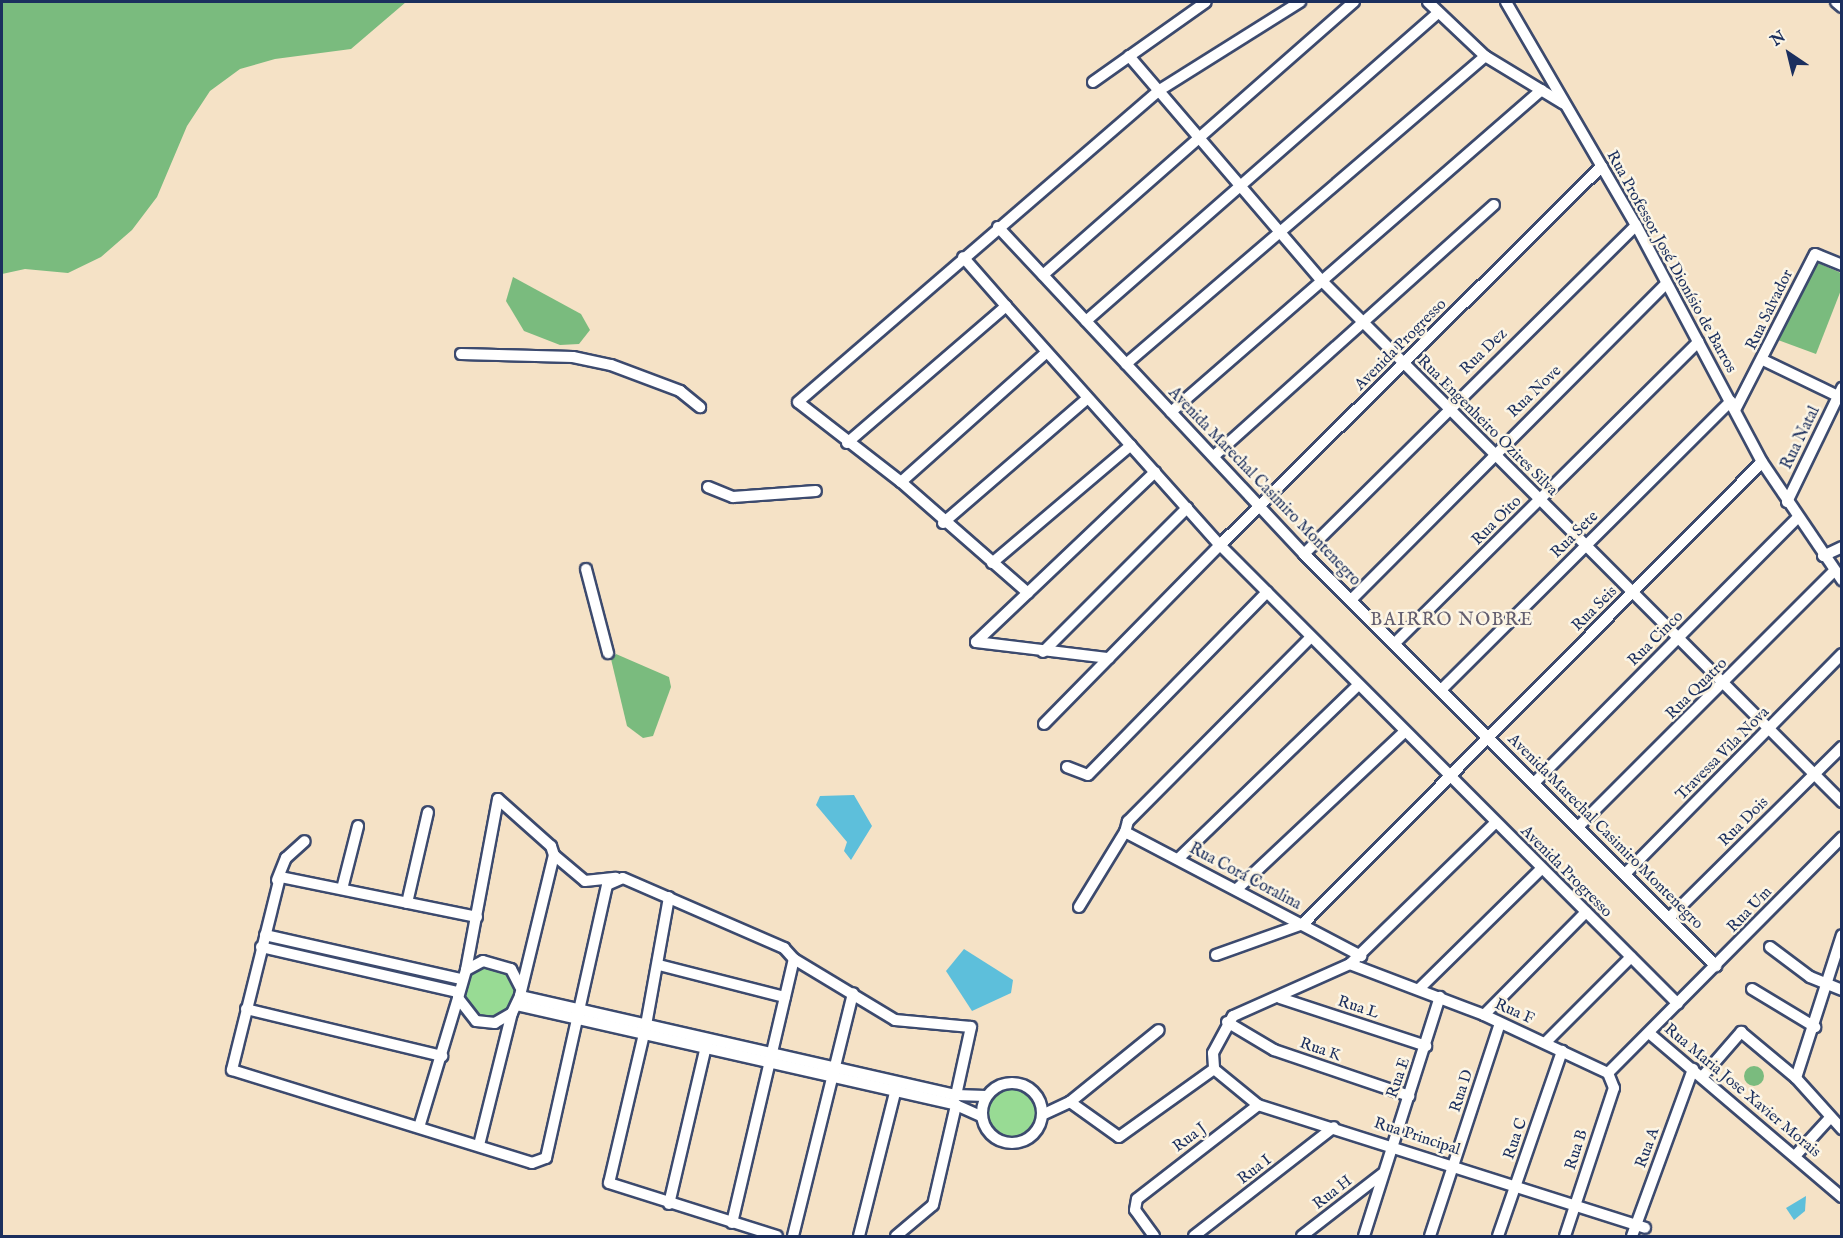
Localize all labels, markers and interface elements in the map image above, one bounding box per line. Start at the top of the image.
north arrow [1759,24,1819,84]
text: N [1767,27,1790,51]
street label: Rua Professor José Dionísio de Barros [1602,147,1740,377]
street label: Rua Salvador [1742,267,1798,353]
street label: Avenida Progresso [1351,295,1451,395]
street label: Rua Dez [1456,325,1512,379]
street label: Rua Engenheiro Ozires Silva [1413,352,1561,500]
street label: Rua Nove [1504,362,1566,422]
street label: Avenida Marechal Casimiro Montenegro [1164,384,1364,590]
street label: Rua Natal [1777,403,1825,473]
street label: Rua Oito [1468,492,1526,550]
street label: Rua Sete [1547,507,1603,563]
street label: Rua Seis [1568,582,1622,636]
street label: Rua Cinco [1624,607,1688,671]
district label: BAIRRO NOBRE [1370,610,1534,632]
street label: Rua Quatro [1662,654,1732,724]
street label: Travessa Vila Nova [1672,703,1774,805]
street label: Avenida Marechal Casimiro Montenegro [1503,730,1707,934]
street label: Rua Dois [1715,793,1773,851]
street label: Avenida Progresso [1516,822,1616,922]
street label: Rua Corá Coralina [1186,839,1304,915]
street label: Rua Um [1724,883,1776,937]
street label: Rua L [1335,992,1381,1024]
street label: Rua F [1491,995,1537,1029]
street label: Rua Maria Jose Xavier Morais [1660,1020,1824,1162]
street label: Rua K [1297,1034,1343,1066]
street label: Rua E [1383,1055,1415,1101]
street label: Rua D [1446,1067,1478,1115]
street label: Rua Principal [1371,1114,1463,1160]
street label: Rua C [1500,1116,1532,1162]
street label: Rua J [1169,1119,1211,1157]
street label: Rua A [1632,1125,1664,1171]
street label: Rua B [1561,1127,1593,1173]
street label: Rua I [1234,1151,1276,1189]
street label: Rua H [1310,1172,1356,1214]

